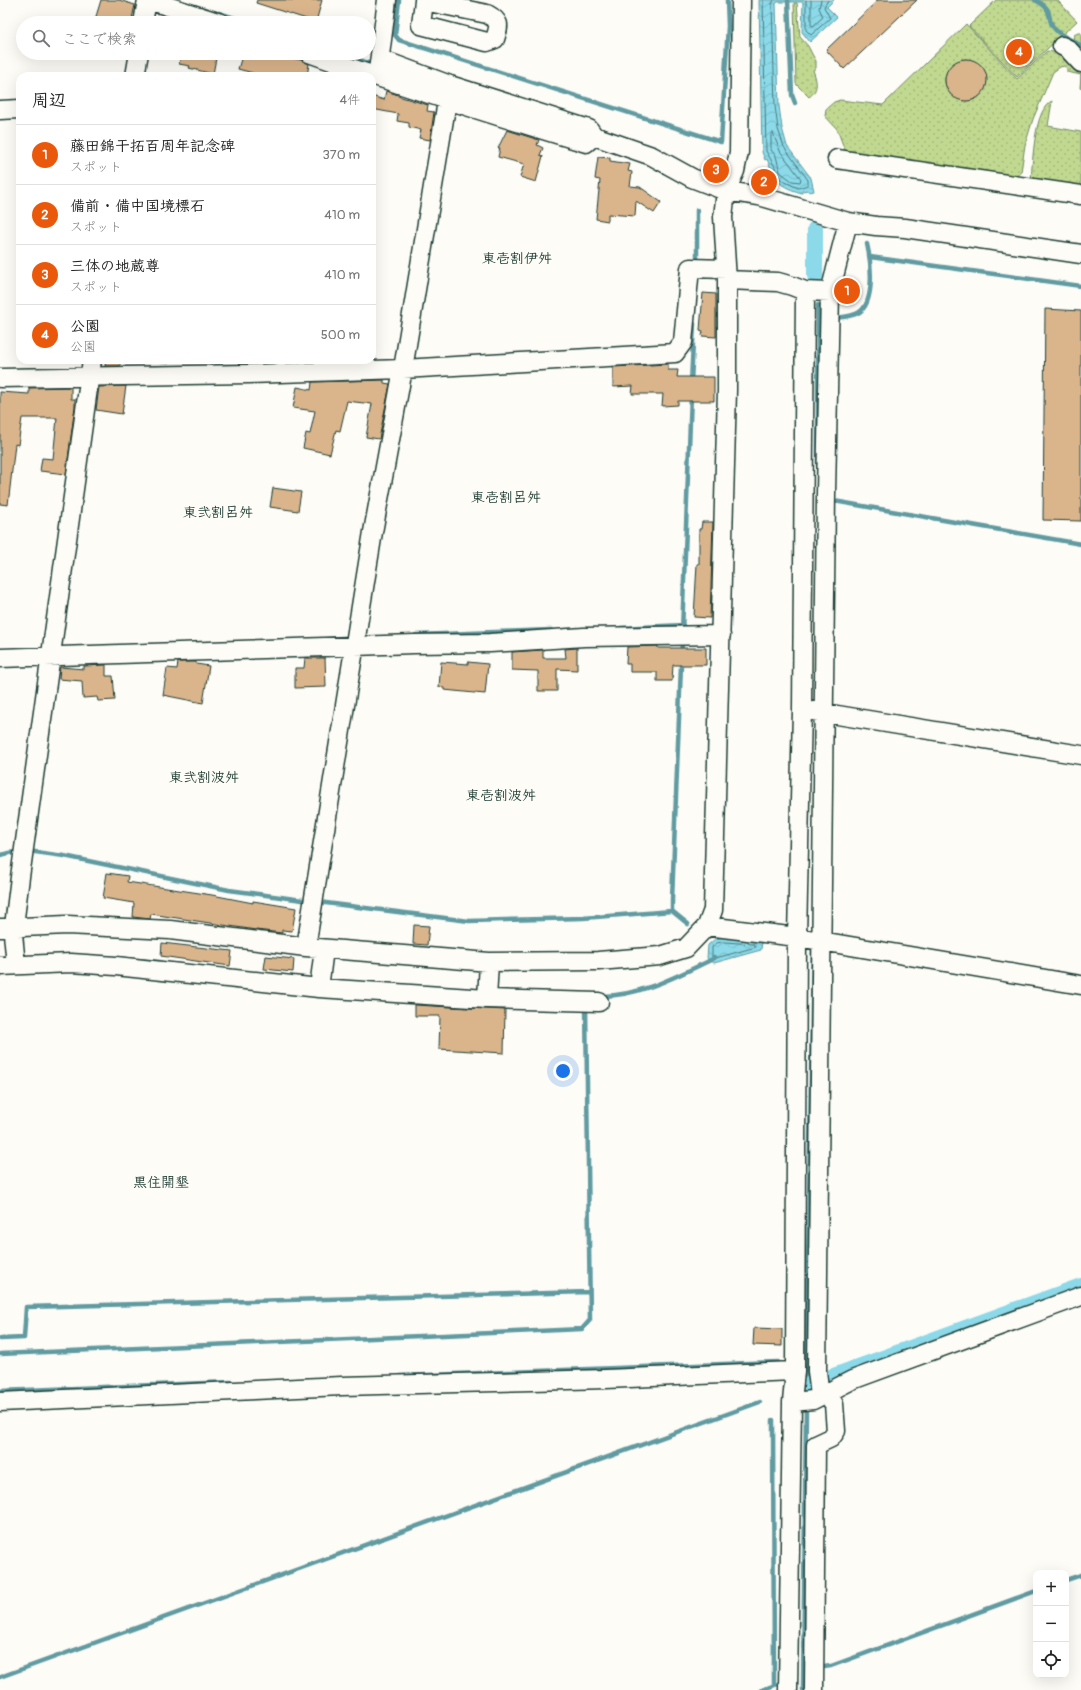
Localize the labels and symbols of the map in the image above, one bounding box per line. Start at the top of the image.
pin: 4 [1006,37,1032,67]
pin: 3 [703,155,729,185]
pin: 2 [751,167,777,197]
district label: 東壱割伊舛 [482,250,552,267]
pin: 1 [834,276,860,306]
district label: 東壱割呂舛 [471,489,541,506]
district label: 東弐割呂舛 [183,504,253,521]
district label: 東弐割波舛 [169,769,239,786]
district label: 東壱割波舛 [466,787,536,804]
your location [553,1061,573,1081]
district label: 黒住開墾 [133,1174,189,1191]

